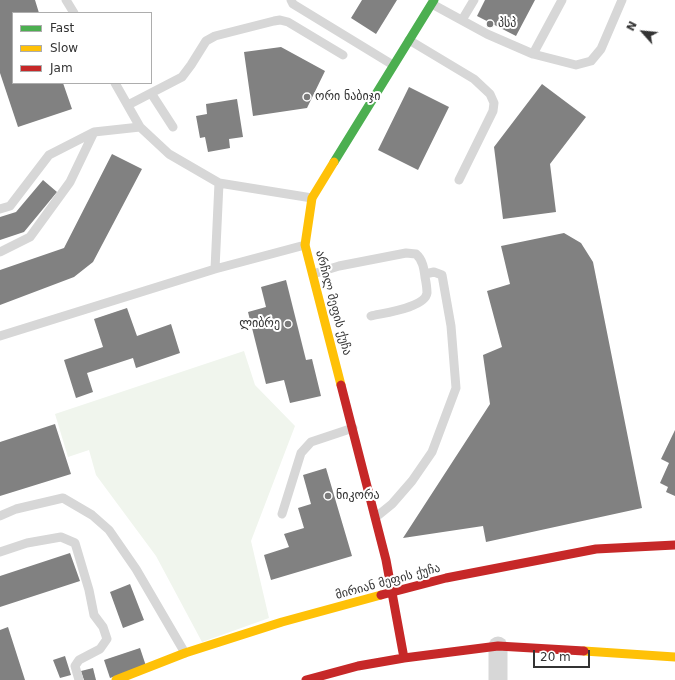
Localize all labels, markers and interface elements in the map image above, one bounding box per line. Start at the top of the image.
legend [12,12,152,84]
north arrow [623,12,663,52]
place label: პსპ [498,17,516,31]
marker: პსპ [485,19,495,29]
text: N [624,19,640,33]
text: Fast [50,21,74,35]
text: Slow [50,41,78,55]
text: Jam [50,61,73,75]
place label: ორი ნაბიჯი [315,90,380,104]
marker: ორი ნაბიჯი [302,92,312,102]
street label: არჩილ მეფის ქუჩა [312,249,354,357]
place label: ლიბრე [239,317,280,331]
marker: ლიბრე [283,319,293,329]
place label: ნიკორა [336,489,380,503]
marker: ნიკორა [323,491,333,501]
street label: მირიან მეფის ქუჩა [334,561,442,603]
scale bar [535,642,592,668]
text: 20 m [540,650,571,664]

